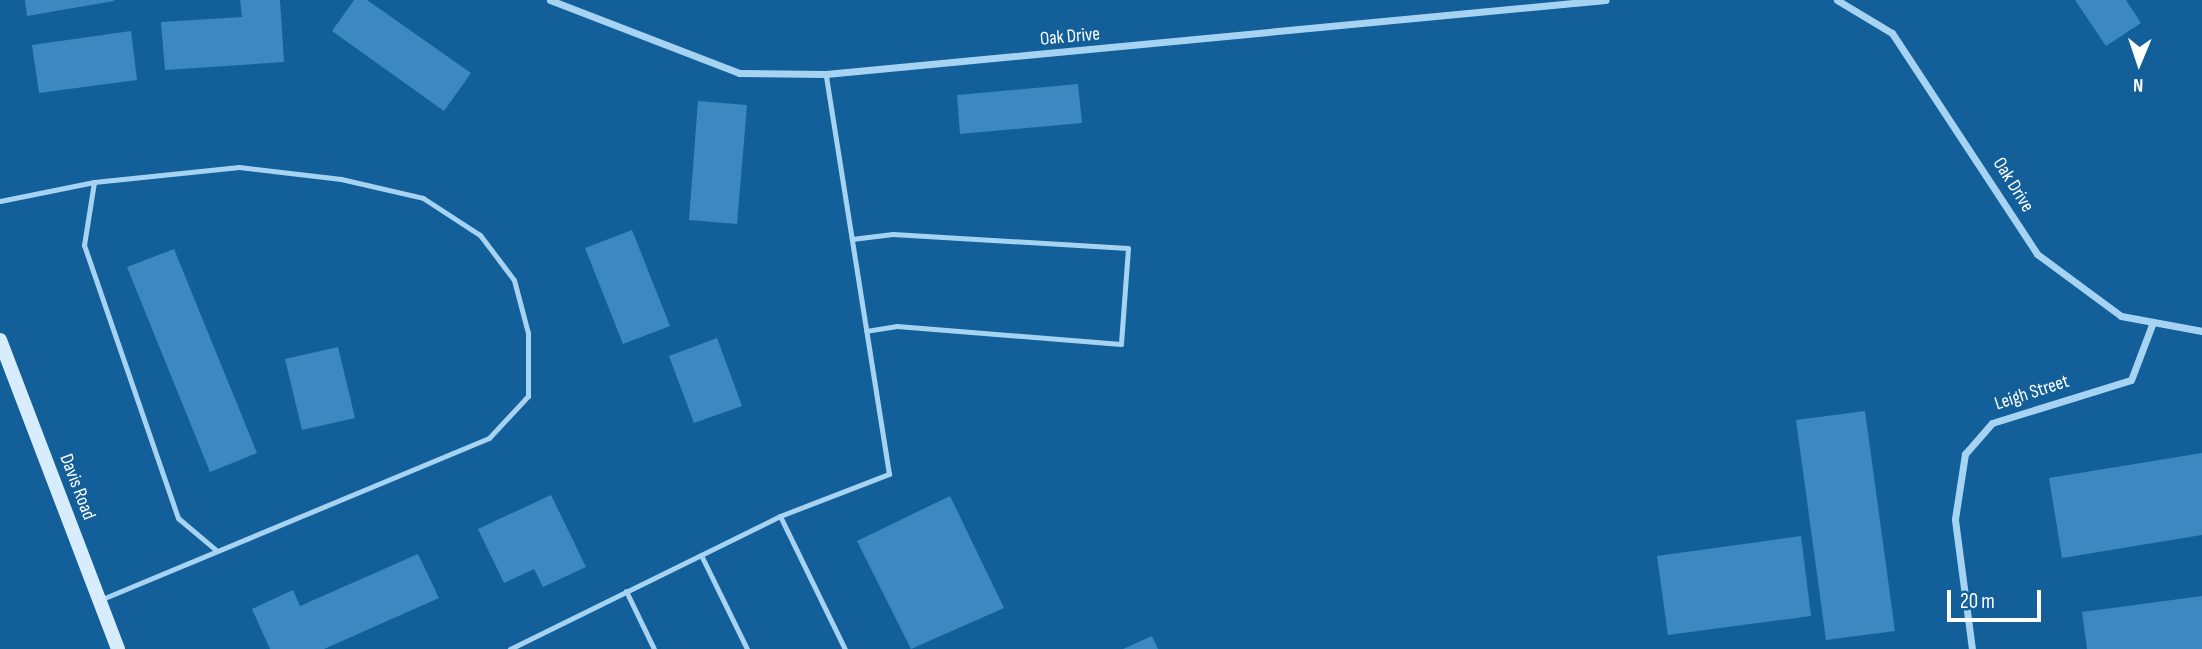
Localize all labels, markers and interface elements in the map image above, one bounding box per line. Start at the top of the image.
street label: Oak Drive [1039,23,1101,51]
north arrow [2104,28,2174,98]
text: N [2133,73,2144,96]
street label: Oak Drive [1987,154,2039,216]
street label: Leigh Street [1992,370,2072,416]
street label: Davis Road [54,451,100,523]
scale bar [1950,576,2044,620]
text: 20 m [1960,589,1995,614]

